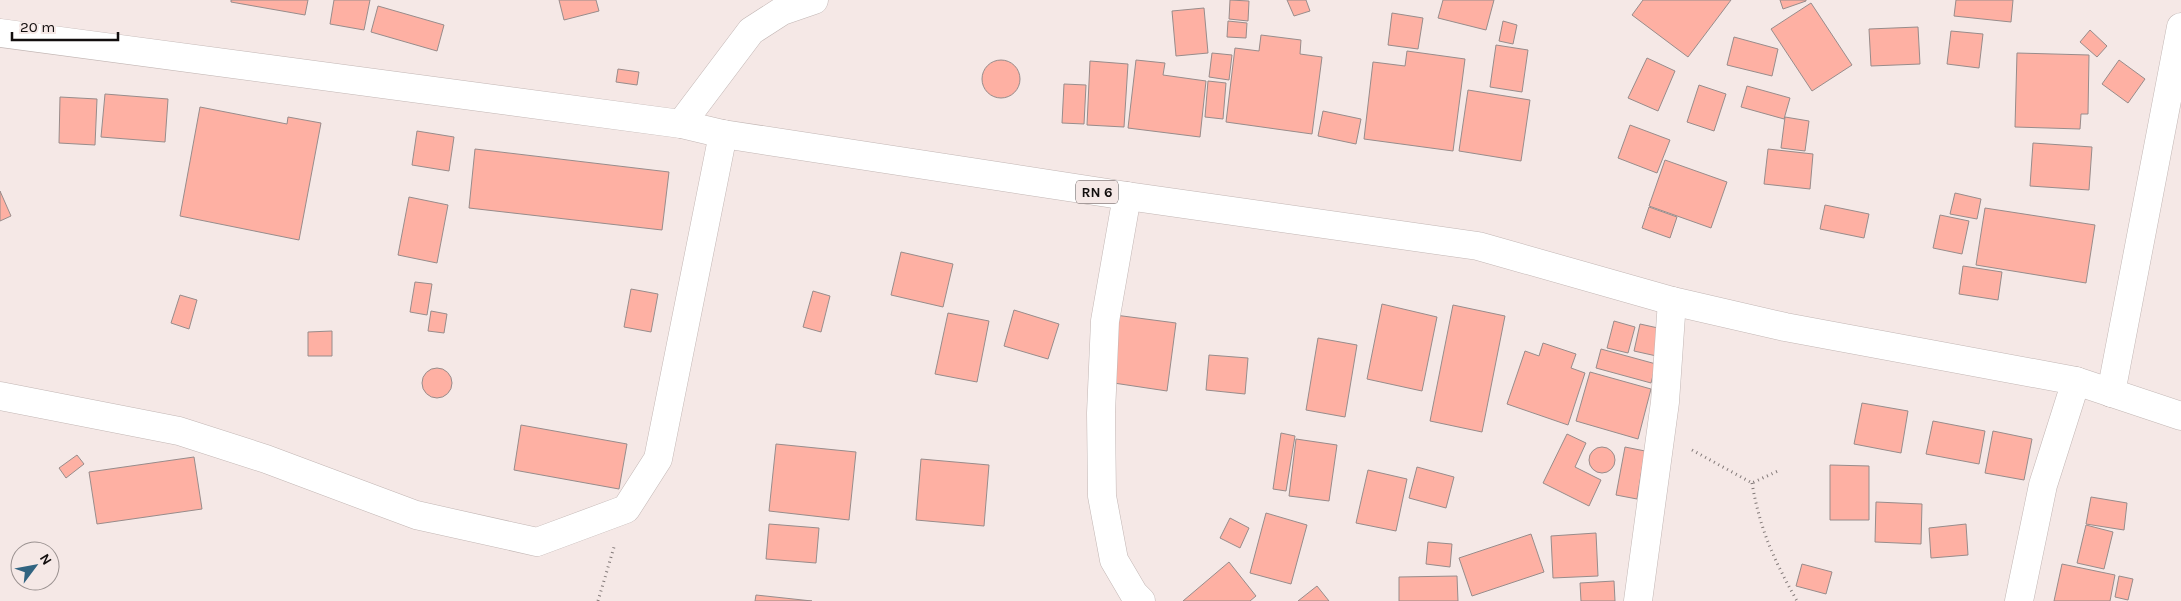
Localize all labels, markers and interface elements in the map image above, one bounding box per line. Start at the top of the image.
scale bar [12,10,119,42]
text: 20 m [20,18,55,36]
road number: RN 6 [1076,180,1118,203]
north arrow [10,541,60,591]
text: N [36,551,55,568]

